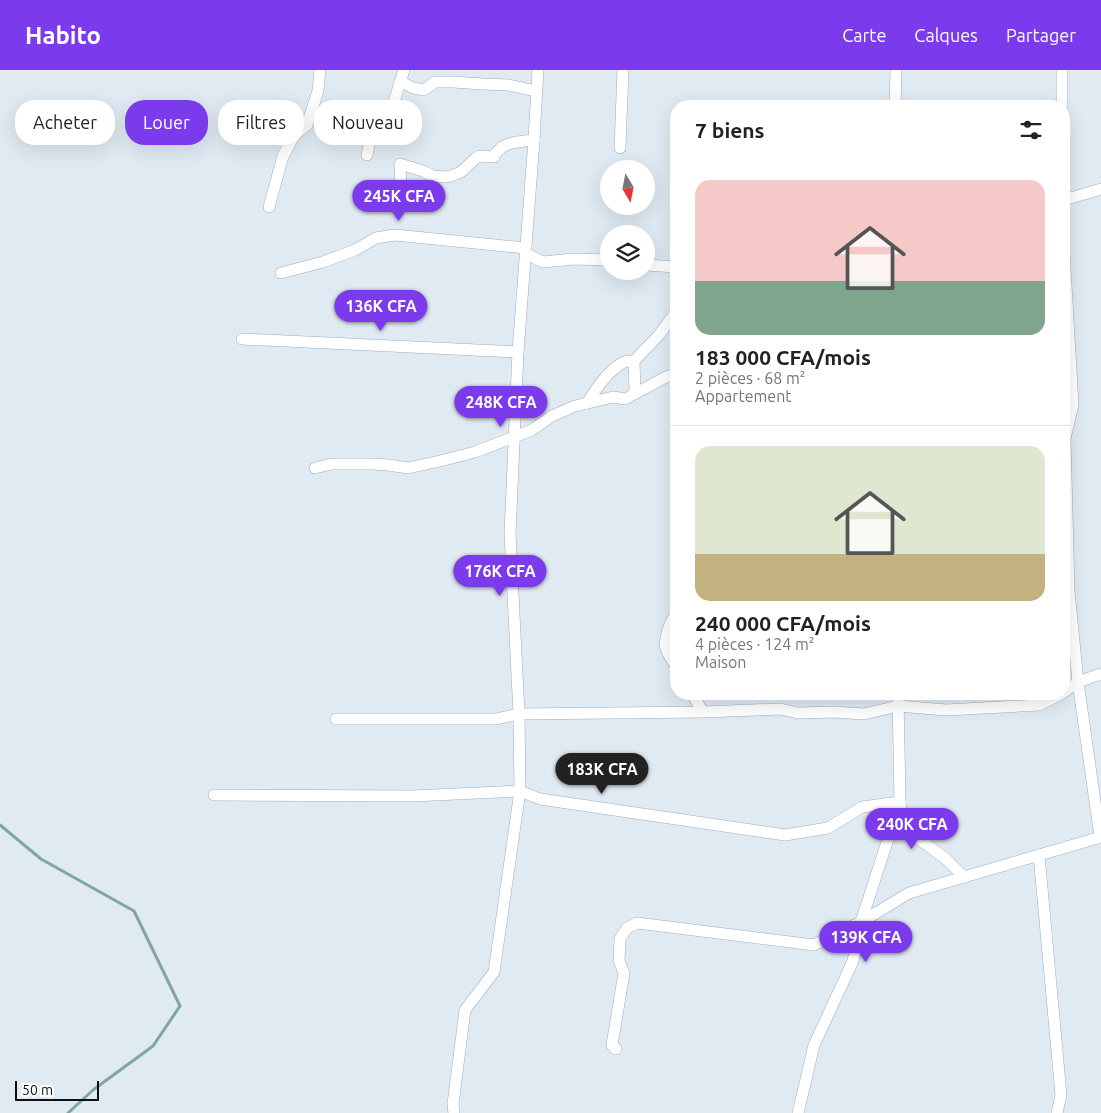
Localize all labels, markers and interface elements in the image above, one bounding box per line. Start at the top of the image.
text: Habito [25,22,101,49]
text: Carte [842,25,886,45]
text: Calques [914,25,978,45]
text: Partager [1006,25,1076,45]
chip: Acheter [15,100,115,145]
chip: Louer [125,100,208,145]
chip: Filtres [218,100,304,145]
chip: Nouveau [314,100,422,145]
icon: filters [1017,116,1045,144]
text: 7 biens [695,118,765,142]
north arrow [600,160,655,215]
map controls [600,160,655,280]
pin: 245K CFA [347,180,451,222]
text: 245K CFA [363,187,435,205]
icon: home [825,213,915,303]
button: layers [600,225,655,280]
pin: 136K CFA [329,290,433,332]
text: 136K CFA [345,297,417,315]
text: 183 000 CFA/mois [695,345,871,369]
text: 2 pièces · 68 m² [695,369,805,387]
pin: 248K CFA [449,386,553,428]
text: Appartement [695,387,792,405]
text: 248K CFA [465,393,537,411]
icon: home [825,478,915,568]
pin: 176K CFA [448,554,552,597]
text: 176K CFA [464,562,536,580]
text: 240 000 CFA/mois [695,611,871,635]
text: 4 pièces · 124 m² [695,635,815,653]
text: Maison [695,653,746,671]
pin: 183K CFA [550,752,654,795]
text: 183K CFA [566,760,638,778]
pin: 240K CFA [860,808,964,850]
text: 240K CFA [876,815,948,833]
pin: 139K CFA [814,920,918,963]
text: 139K CFA [830,928,902,946]
scale bar [15,1078,99,1101]
text: 50 m [22,1082,53,1098]

